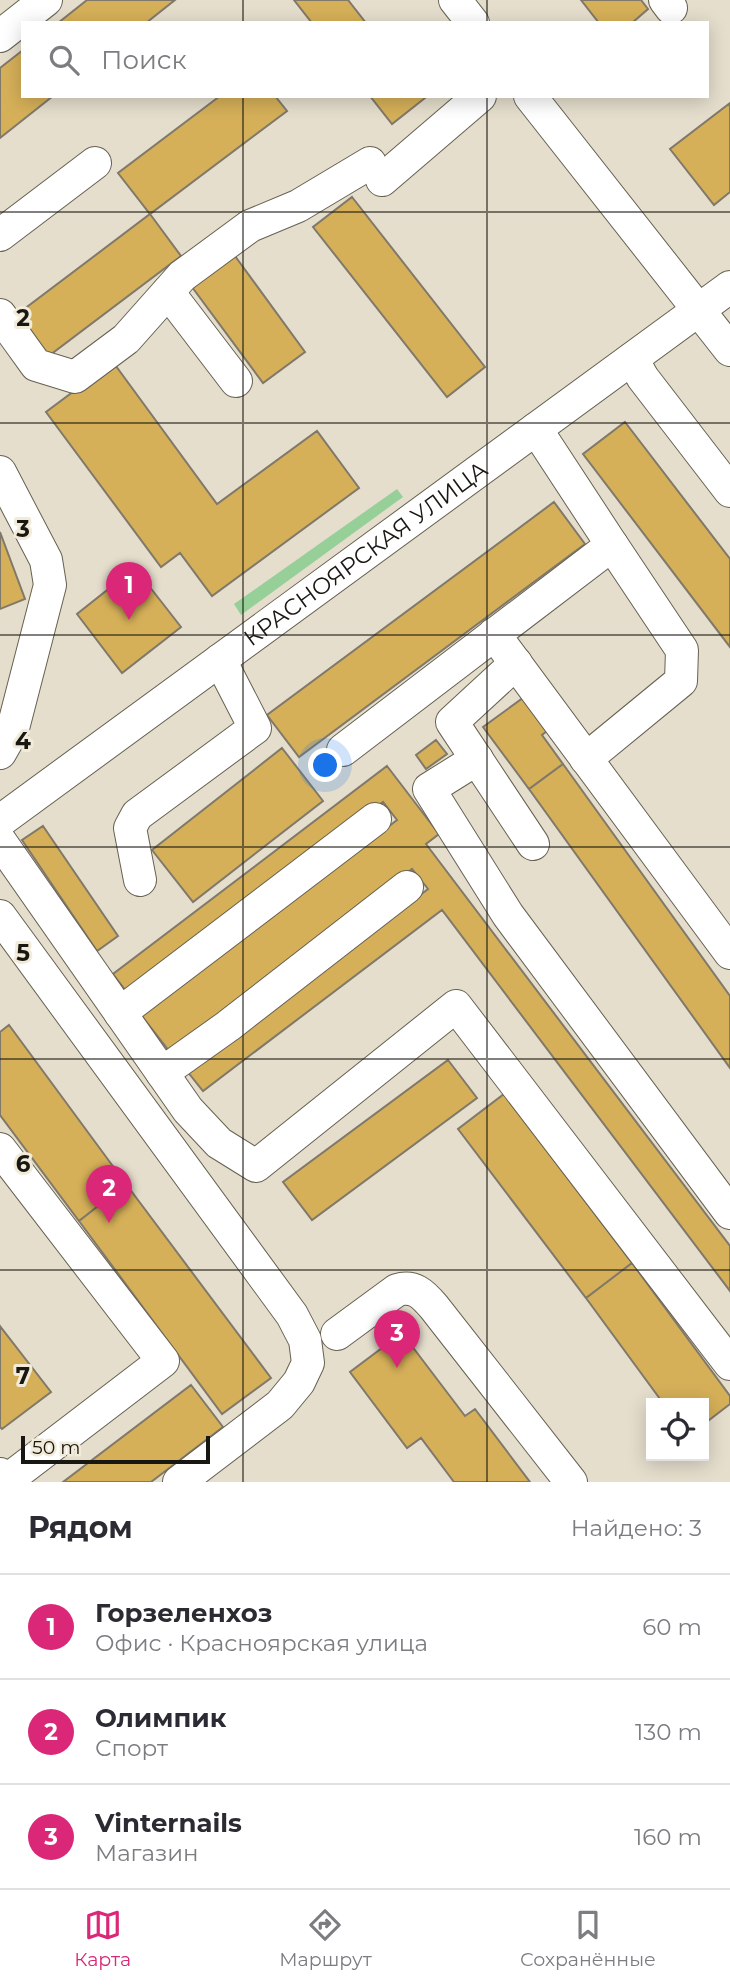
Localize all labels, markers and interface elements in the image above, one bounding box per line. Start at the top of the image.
search box [21,21,709,98]
icon: search [45,41,83,79]
text: Поиск [101,44,187,76]
text: 2 [16,304,30,332]
street label: КРАСНОЯРСКАЯ УЛИЦА [238,455,493,652]
text: 3 [15,515,30,543]
pin: 1 [106,562,152,620]
text: 4 [15,727,31,755]
your location [308,748,342,782]
text: 5 [16,939,30,967]
text: 6 [16,1150,31,1178]
pin: 2 [86,1165,132,1223]
pin: 3 [374,1310,420,1368]
text: 7 [16,1362,30,1390]
map controls [646,1398,709,1461]
button: locate [646,1398,709,1461]
scale bar [21,1433,210,1465]
text: 50 m [32,1436,80,1459]
text: Рядом [28,1509,133,1546]
text: Найдено: 3 [571,1514,702,1542]
text: Горзеленхоз [95,1597,272,1629]
text: 1 [46,1613,56,1641]
text: 60 m [642,1613,702,1641]
text: Офис · Красноярская улица [95,1629,428,1657]
text: Олимпик [95,1702,226,1734]
text: 2 [44,1718,58,1746]
text: 130 m [635,1718,702,1746]
text: Спорт [95,1734,168,1762]
text: Vinternails [95,1807,242,1839]
text: 3 [44,1823,58,1851]
text: 160 m [634,1823,702,1851]
text: Магазин [95,1839,199,1867]
tab: Карта [74,1906,131,1971]
tab: Маршрут [279,1906,372,1971]
tab: Сохранённые [520,1906,656,1971]

